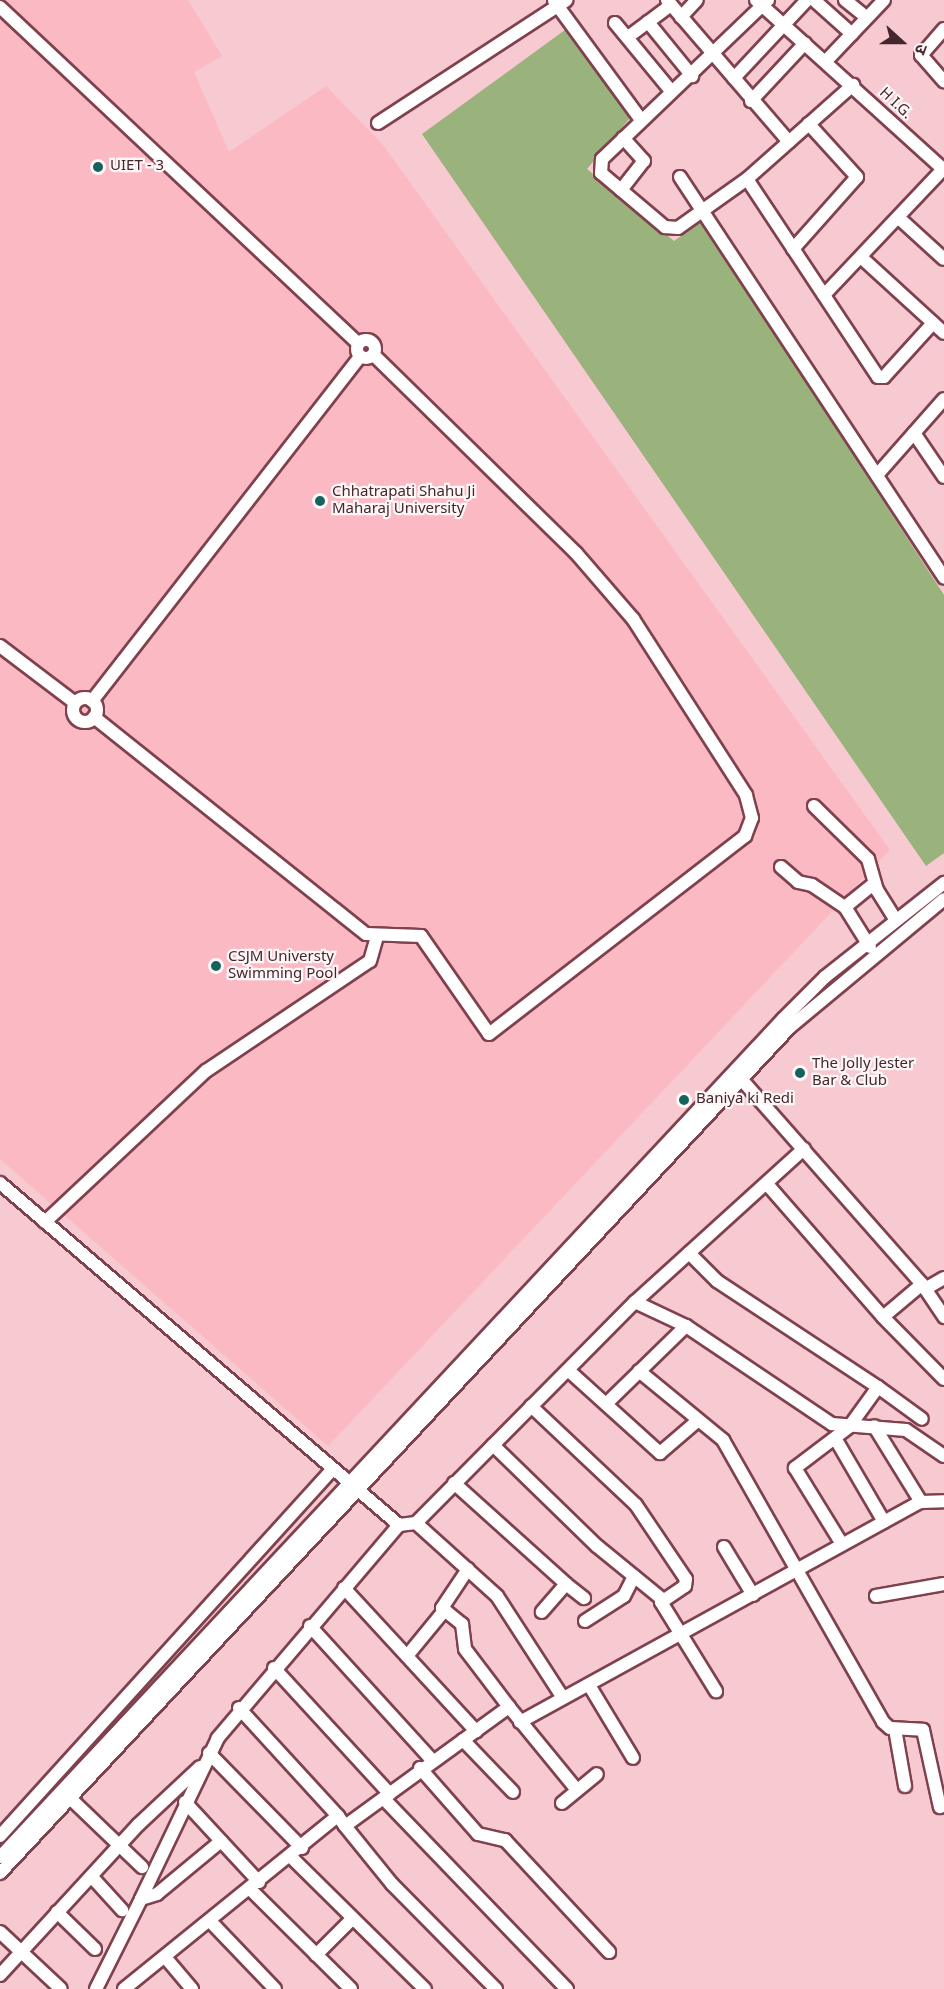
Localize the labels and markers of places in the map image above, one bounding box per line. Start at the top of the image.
place label: UIET - 3 [110,158,164,176]
marker: UIET - 3 [91,160,105,174]
place label: Chhatrapati Shahu Ji Maharaj University [332,483,475,518]
marker: Chhatrapati Shahu Ji Maharaj University [313,494,327,508]
place label: CSJM Universty Swimming Pool [228,948,337,983]
marker: CSJM Universty Swimming Pool [209,959,223,973]
place label: The Jolly Jester Bar & Club [812,1055,914,1090]
marker: The Jolly Jester Bar & Club [793,1066,807,1080]
place label: Baniya ki Redi [696,1091,794,1109]
marker: Baniya ki Redi [677,1093,691,1107]

